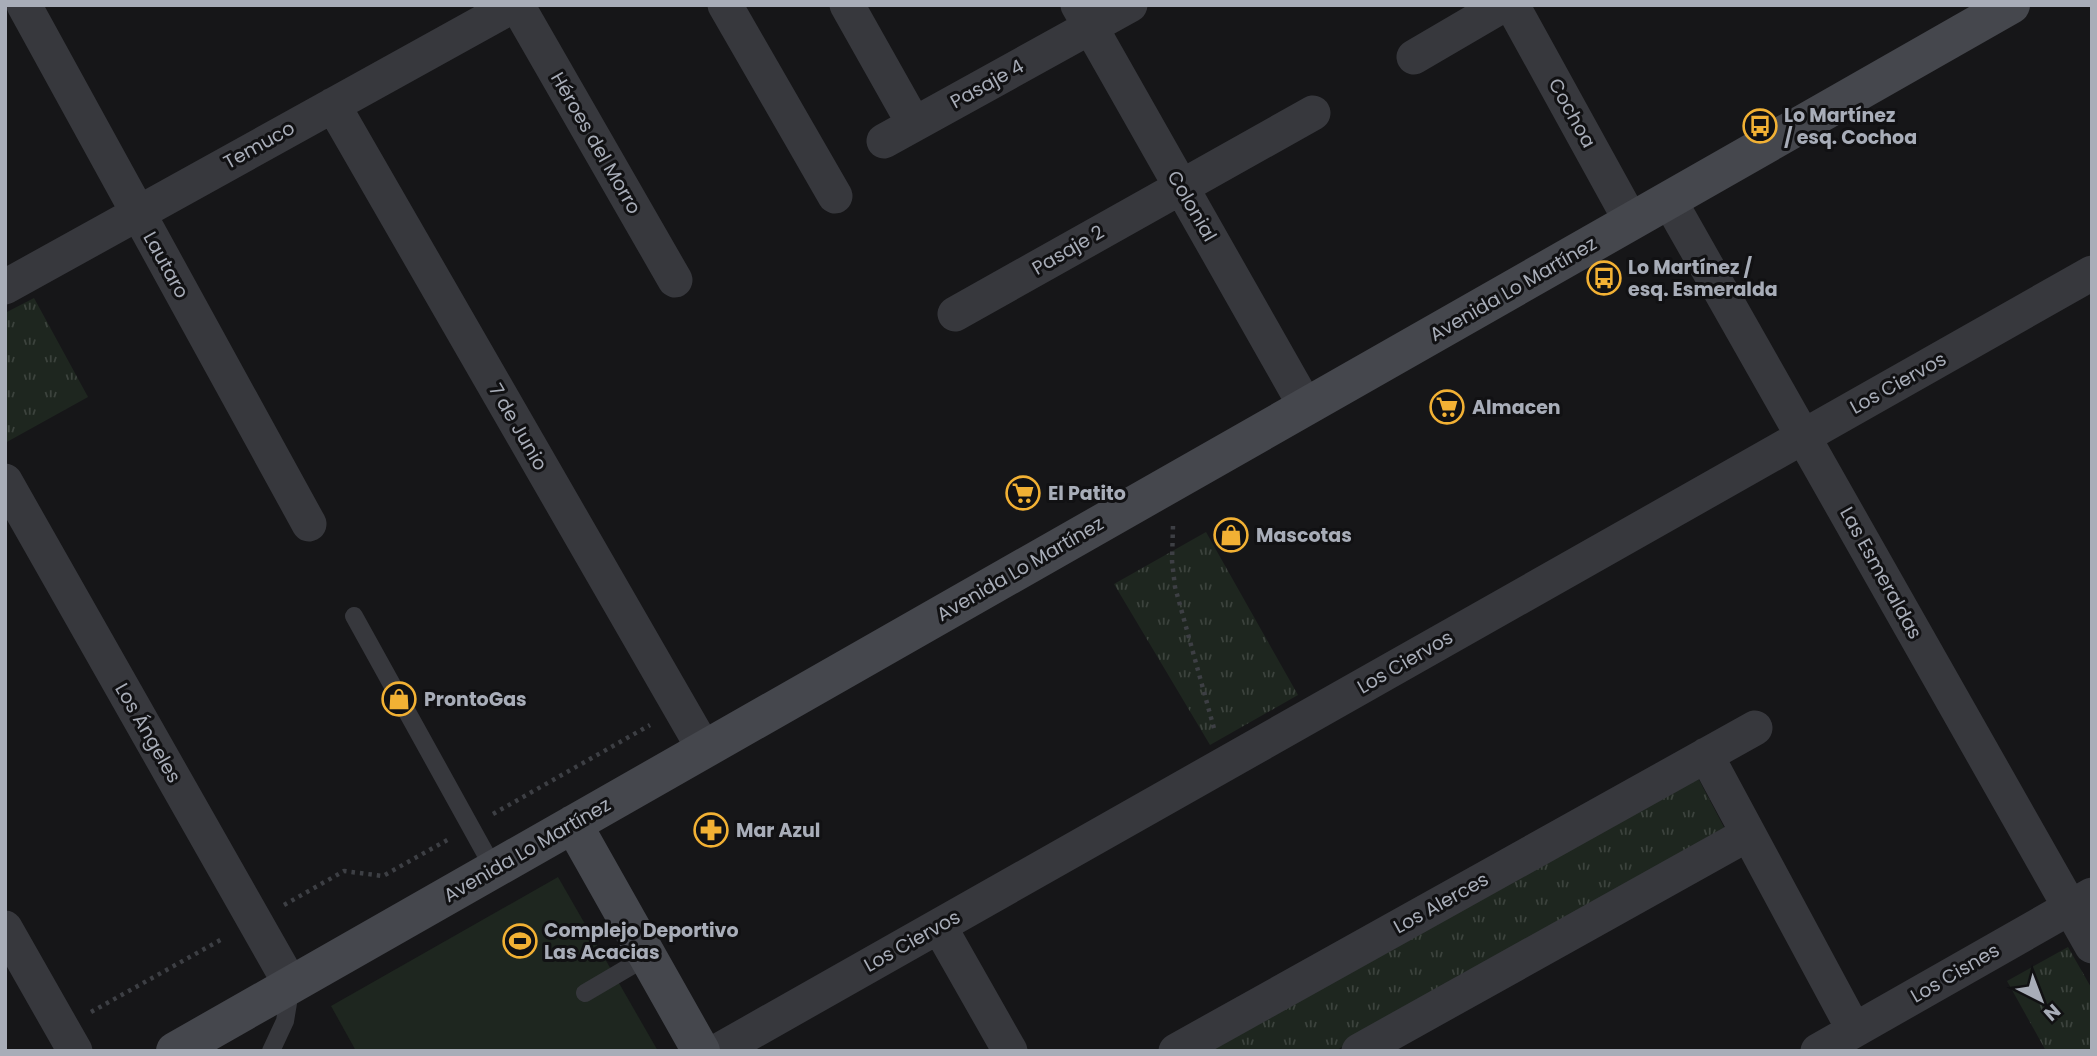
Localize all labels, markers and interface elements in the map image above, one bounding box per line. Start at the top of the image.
street label: Pasaje 4 [945,53,1029,115]
street label: Héroes del Morro [544,67,648,219]
street label: Cochoa [1542,73,1602,153]
place label: Lo Martínez / esq. Cochoa [1784,102,1917,151]
bus stop icon: Lo Martínez / esq. Cochoa [1741,107,1779,145]
street label: Temuco [219,114,299,176]
street label: Colonial [1161,165,1223,247]
street label: Pasaje 2 [1027,218,1109,281]
street label: Lautaro [137,227,195,303]
street label: Avenida Lo Martínez [1425,230,1601,348]
place label: Lo Martínez / esq. Esmeralda [1628,254,1778,303]
bus stop icon: Lo Martínez / esq. Esmeralda [1585,259,1623,297]
street label: Los Ciervos [1845,345,1951,421]
street label: 7 de Junio [482,379,554,475]
supermarket icon: Almacen [1428,388,1466,426]
place label: Almacen [1472,394,1561,421]
supermarket icon: El Patito [1004,474,1042,512]
place label: El Patito [1048,480,1126,507]
street label: Las Esmeraldas [1833,502,1929,644]
street label: Avenida Lo Martínez [932,510,1108,628]
shop icon: Mascotas [1212,516,1250,554]
place label: Mascotas [1256,522,1352,549]
street label: Los Ciervos [1352,624,1458,700]
street label: Los Ángeles [108,678,188,788]
shop icon: ProntoGas [380,680,418,718]
place label: ProntoGas [424,686,527,713]
street label: Avenida Lo Martínez [439,791,615,909]
pharmacy icon: Mar Azul [692,811,730,849]
place label: Mar Azul [736,817,820,844]
street label: Los Alerces [1389,866,1493,940]
street label: Los Ciervos [859,903,965,979]
place label: Complejo Deportivo Las Acacias [544,917,739,966]
sports icon: Complejo Deportivo Las Acacias [501,922,539,960]
street label: Los Cisnes [1906,937,2004,1009]
north arrow [2006,965,2076,1035]
text: N [2038,997,2066,1027]

